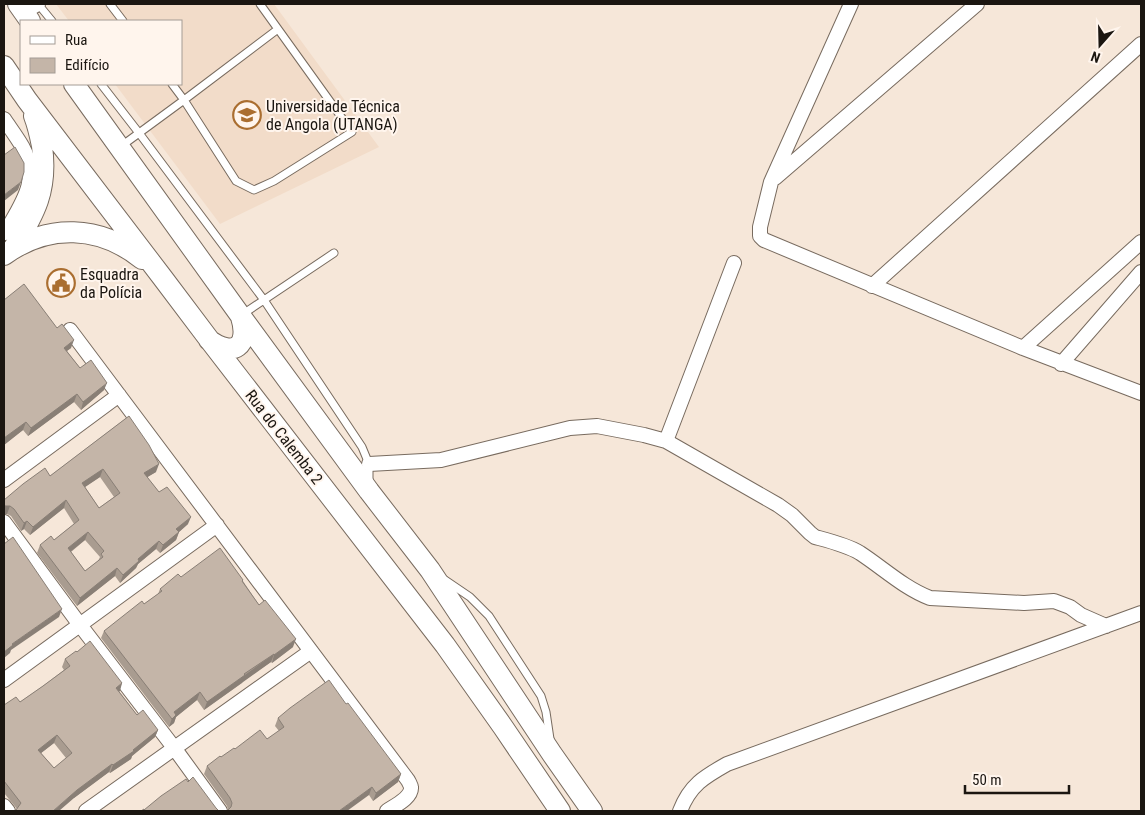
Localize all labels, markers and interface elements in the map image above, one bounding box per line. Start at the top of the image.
legend [20,20,182,85]
north arrow [1075,20,1125,70]
text: Rua [65,31,87,49]
text: N [1089,48,1102,66]
text: Edifício [65,56,109,74]
place label: Universidade Técnica de Angola (UTANGA) [266,97,400,134]
school or university icon: Universidade Técnica de Angola (UTANGA) [232,100,262,130]
place label: Esquadra da Polícia [80,265,142,302]
public building icon: Esquadra da Polícia [46,268,76,298]
street label: Rua do Calemba 2 [241,386,327,488]
scale bar [965,762,1069,794]
text: 50 m [972,771,1002,789]

